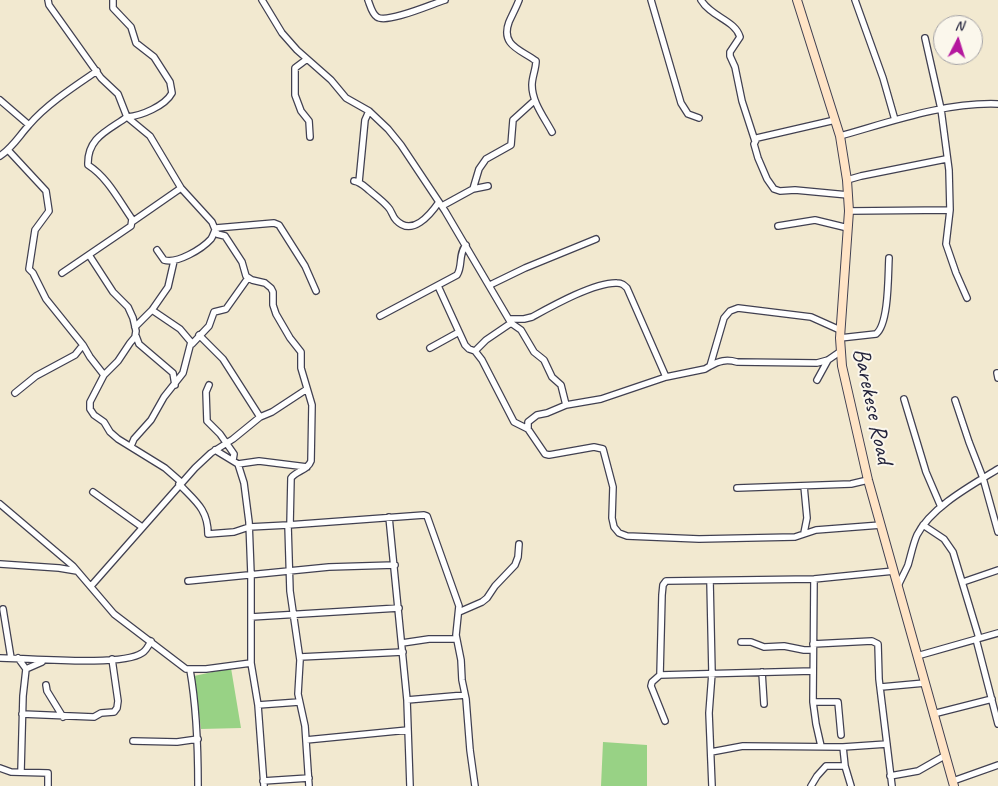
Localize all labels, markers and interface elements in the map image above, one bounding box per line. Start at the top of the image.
north arrow [933,15,983,65]
text: N [954,17,964,34]
street label: Barekese Road [846,345,898,467]

